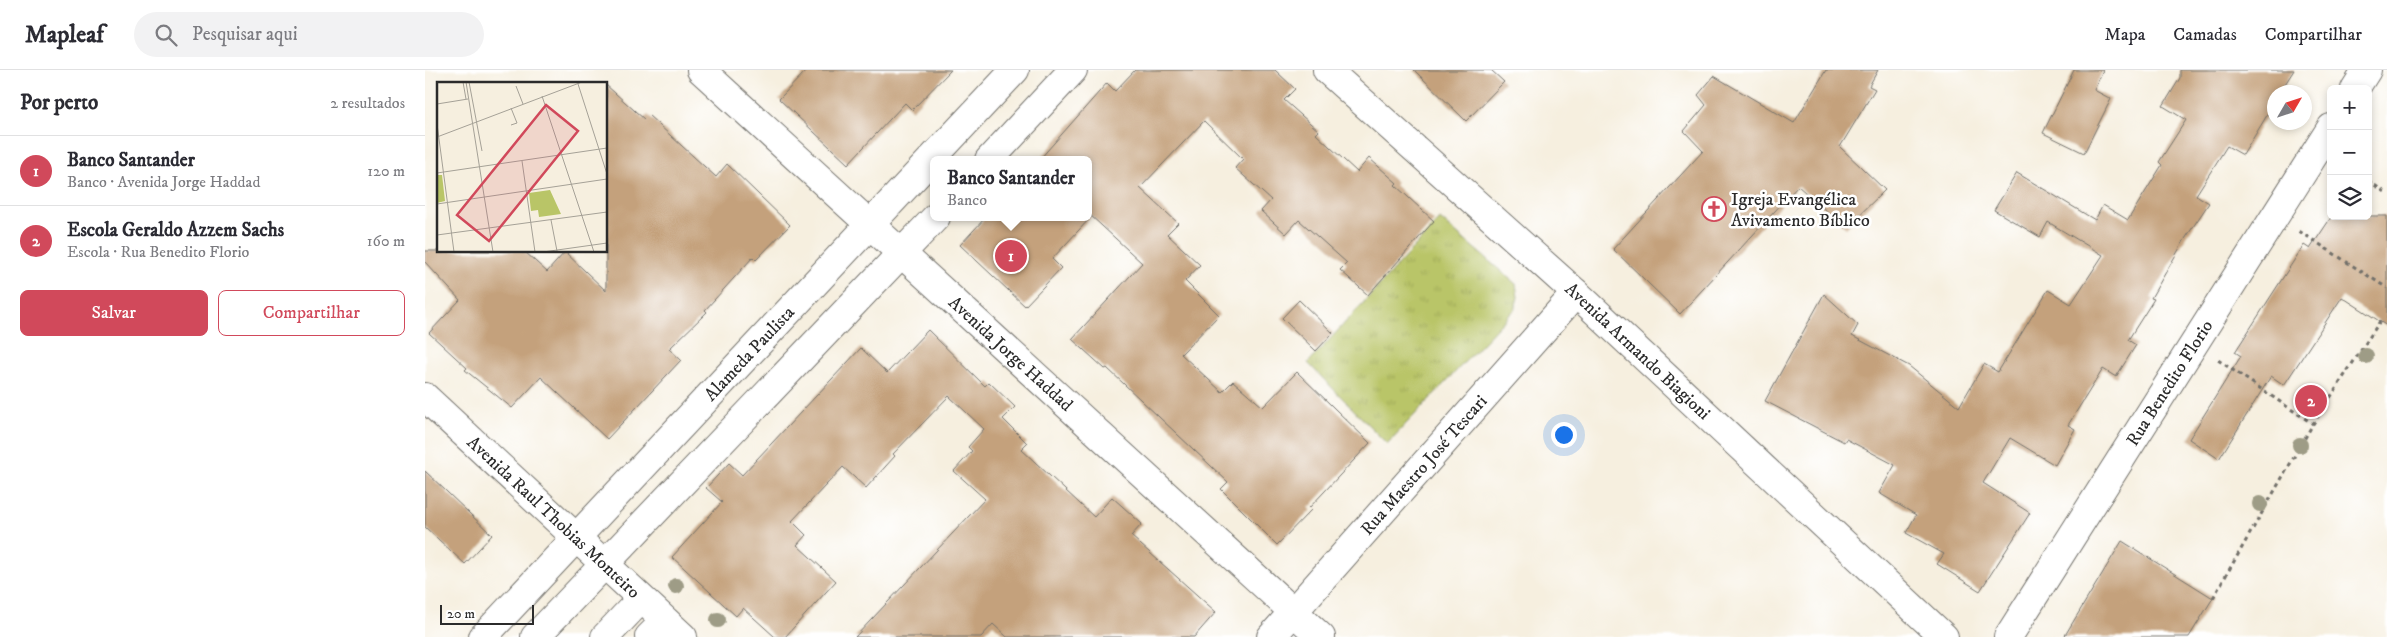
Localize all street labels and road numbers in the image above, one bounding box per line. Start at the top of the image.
street label: Avenida Armando Biagioni [1560,278,1715,425]
street label: Avenida Jorge Haddad [944,292,1077,417]
street label: Alameda Paulista [700,302,800,406]
street label: Rua Benedito Florio [2122,316,2218,450]
street label: Rua Maestro José Tescari [1356,391,1492,540]
street label: Avenida Raul Thobias Monteiro [462,432,645,604]

